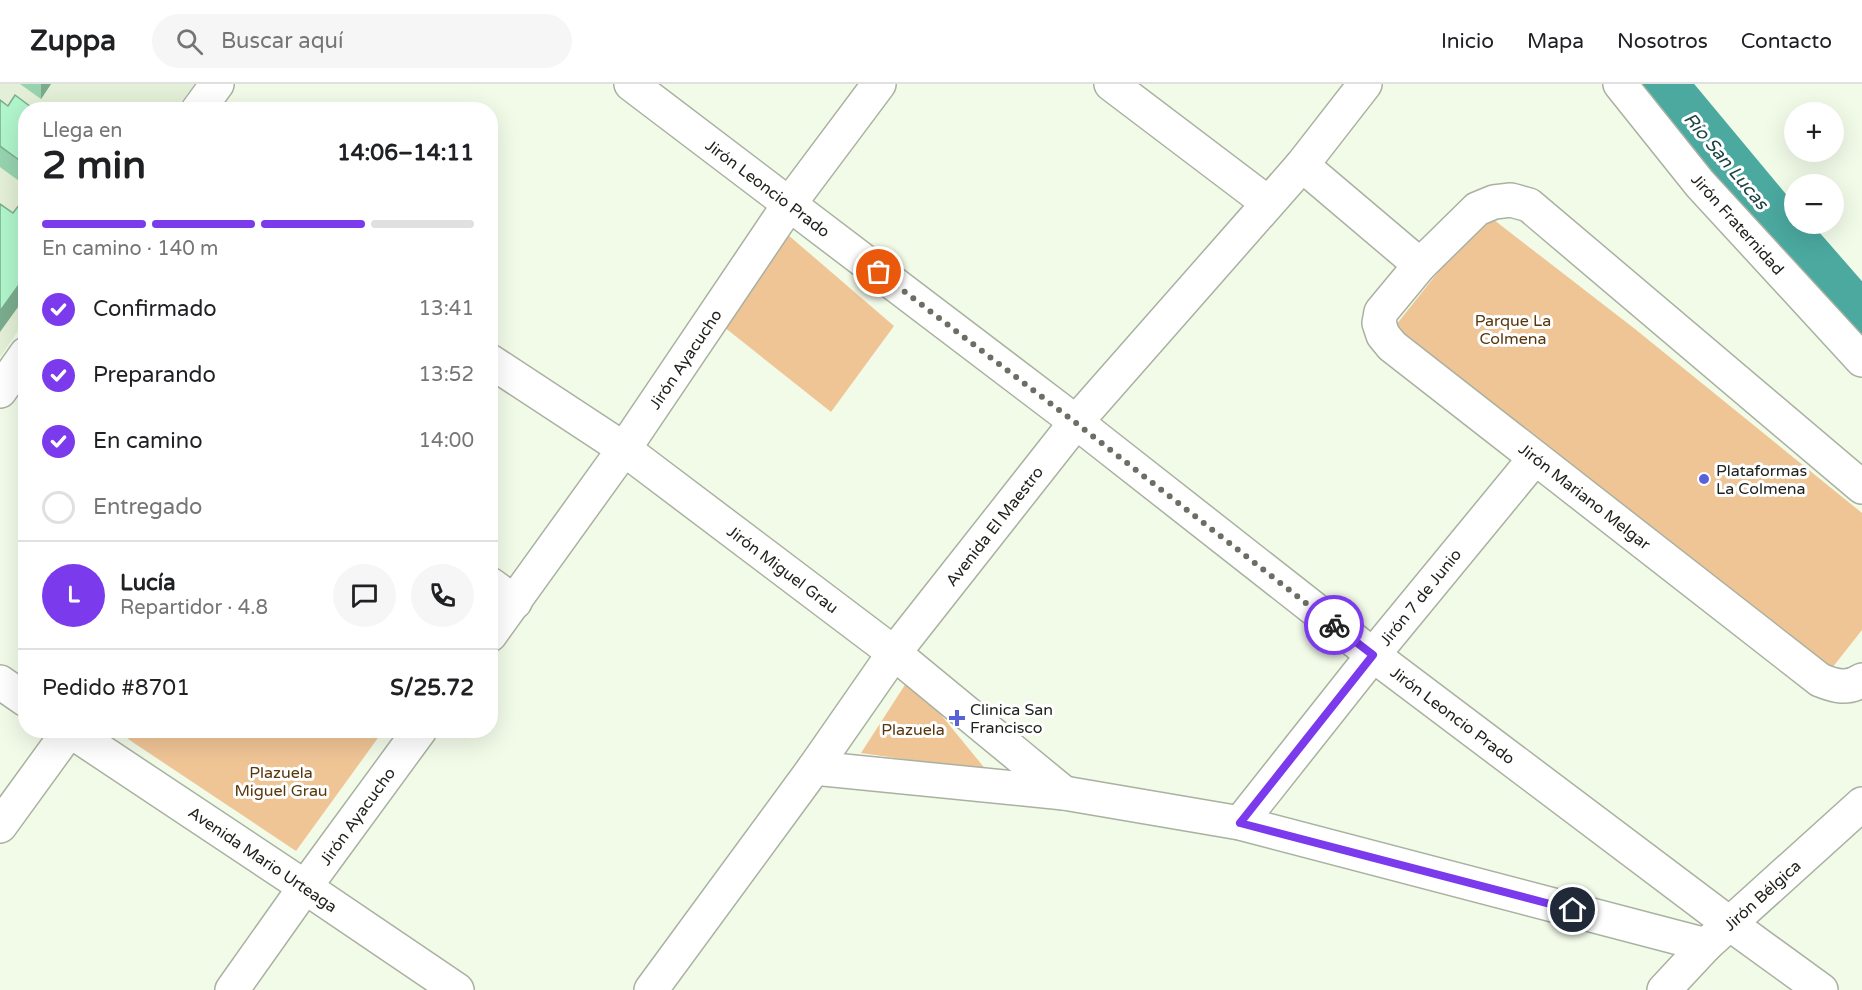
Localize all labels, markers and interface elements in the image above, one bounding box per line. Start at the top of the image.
search box [152,14,572,68]
text: Zuppa [30,24,116,58]
icon: search [173,25,206,58]
text: Buscar aquí [221,28,343,54]
text: Inicio [1441,29,1494,54]
text: Mapa [1527,29,1584,54]
text: Nosotros [1617,29,1708,54]
text: Contacto [1741,29,1832,54]
map controls [1784,102,1844,234]
button: + [1784,102,1844,162]
water label: Río San Lucas [1679,108,1774,215]
text: Llega en [42,119,122,143]
street label: Jirón Leoncio Prado [701,135,834,242]
text: 14:06–14:11 [337,140,474,166]
text: 2 min [42,142,146,189]
street label: Jirón Fraternidad [1687,170,1788,279]
button: − [1784,174,1844,234]
text: En camino · 140 m [42,237,218,261]
pin [853,246,904,297]
icon: bag [862,255,895,288]
icon: check [42,293,75,326]
text: Confirmado [93,296,217,322]
text: 13:41 [419,297,474,321]
street label: Jirón Ayacucho [645,306,727,413]
park label: Parque La Colmena [1475,311,1551,349]
icon: check [42,359,75,392]
text: Preparando [93,362,216,388]
text: 13:52 [419,363,474,387]
icon: check [42,425,75,458]
text: En camino [93,428,203,454]
text: 14:00 [419,429,474,453]
street label: Jirón Mariano Melgar [1515,439,1655,555]
place label: Plataformas La Colmena [1716,461,1807,499]
street label: Avenida El Maestro [942,463,1048,591]
marker: Plataformas La Colmena [1697,472,1711,486]
text: Entregado [93,494,202,520]
street label: Jirón Miguel Grau [723,521,842,618]
street label: Jirón 7 de Junio [1376,545,1466,650]
button: chat [333,564,396,627]
button: phone [411,564,474,627]
text: Lucía [120,570,176,596]
text: L [67,582,80,608]
courier [1304,595,1364,655]
text: Repartidor · 4.8 [120,596,268,620]
icon: bike [1318,609,1351,642]
street label: Jirón Leoncio Prado [1386,662,1519,769]
text: Pedido #8701 [42,675,190,701]
text: S/25.72 [390,675,474,701]
place label: Clinica San Francisco [970,700,1053,738]
marker: Clinica San Francisco [948,709,966,727]
park label: Plazuela [881,720,945,740]
park label: Plazuela Miguel Grau [234,763,328,801]
street label: Jirón Ayacucho [316,764,400,869]
street label: Avenida Mario Urteaga [184,803,341,917]
street label: Jirón Bélgica [1720,856,1805,935]
pin [1547,884,1598,935]
icon: home [1556,893,1589,926]

